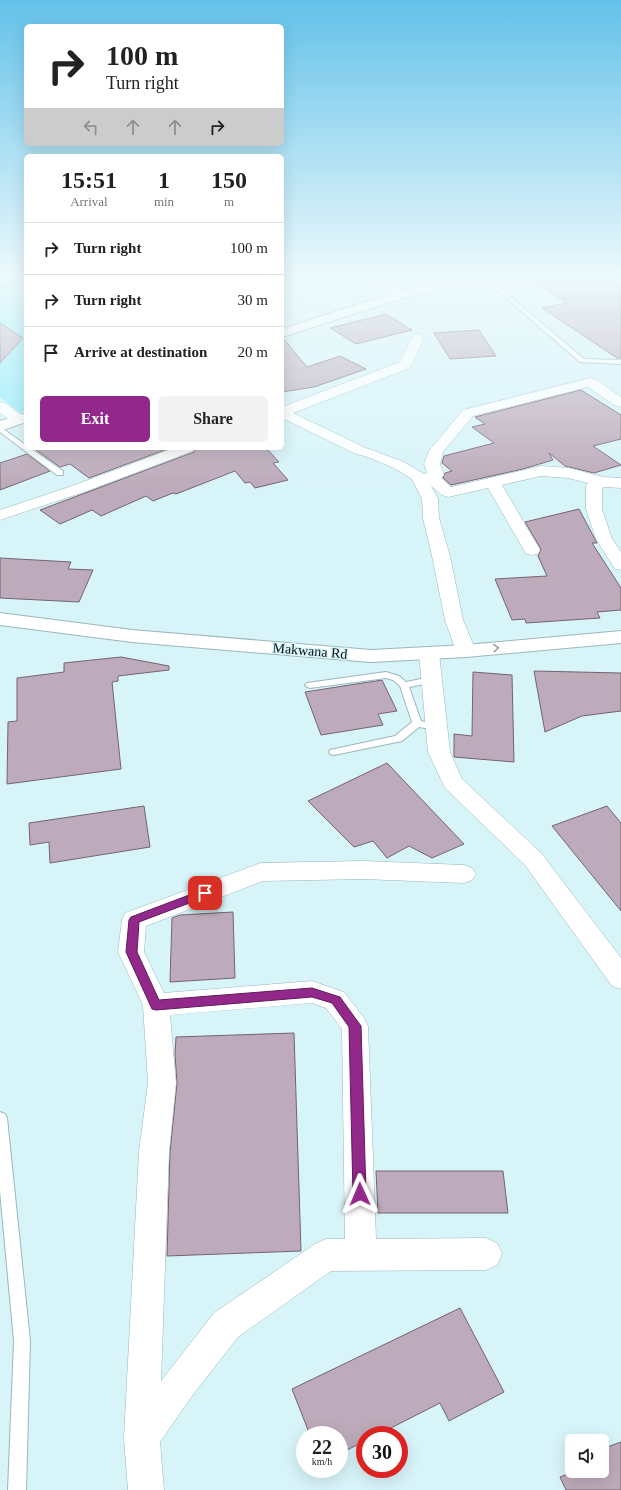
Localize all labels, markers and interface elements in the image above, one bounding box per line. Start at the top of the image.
icon: right [40,40,92,92]
text: 100 m [106,40,178,71]
text: Turn right [106,73,179,93]
icon: left [80,116,102,138]
icon: ahead [122,116,144,138]
icon: ahead [164,116,186,138]
icon: right [206,116,228,138]
text: 15:51 [61,167,117,193]
text: 1 [158,167,170,193]
text: 150 [211,167,247,193]
text: Arrival [70,194,108,209]
text: min [154,194,174,209]
text: m [224,194,234,209]
icon: right [40,238,62,260]
text: Turn right [74,240,141,256]
text: 100 m [230,240,268,256]
icon: right [40,290,62,312]
text: Turn right [74,292,141,308]
text: 30 m [238,292,268,308]
icon: arrive [40,342,62,364]
text: Arrive at destination [74,344,207,360]
text: 20 m [238,344,268,360]
button: Exit [40,396,150,442]
button: Share [158,396,268,442]
street label: Makwana Rd [272,640,348,662]
one-way arrow [493,644,499,653]
pin [188,876,222,910]
icon: arrive [194,882,216,904]
position arrow [339,1173,381,1215]
speed limit sign: 30 [356,1426,408,1478]
map controls [565,1434,609,1478]
button: sound [565,1434,609,1478]
text: 22 [312,1436,332,1458]
text: km/h [312,1456,332,1467]

